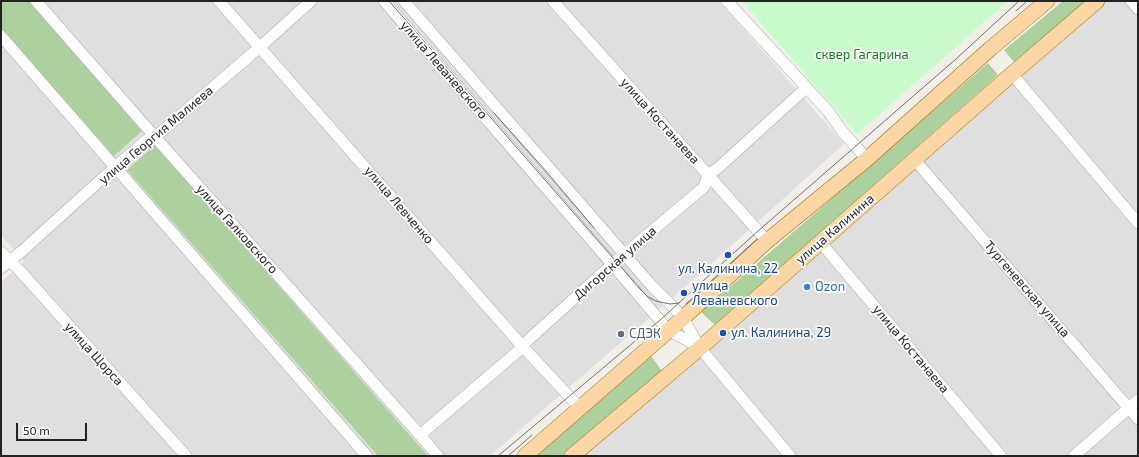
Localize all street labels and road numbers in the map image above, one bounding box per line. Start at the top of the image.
street label: улица Леваневского [397,18,491,122]
street label: улица Костанаева [617,75,703,167]
street label: улица Георгия Малиева [96,83,216,187]
street label: улица Левченко [361,163,437,247]
street label: улица Галковского [193,181,281,277]
street label: улица Калинина [793,191,877,267]
street label: Дигорская улица [571,223,659,303]
street label: Тургеневская улица [981,238,1073,340]
street label: улица Костанаева [870,302,952,396]
street label: улица Щорса [61,319,127,389]

